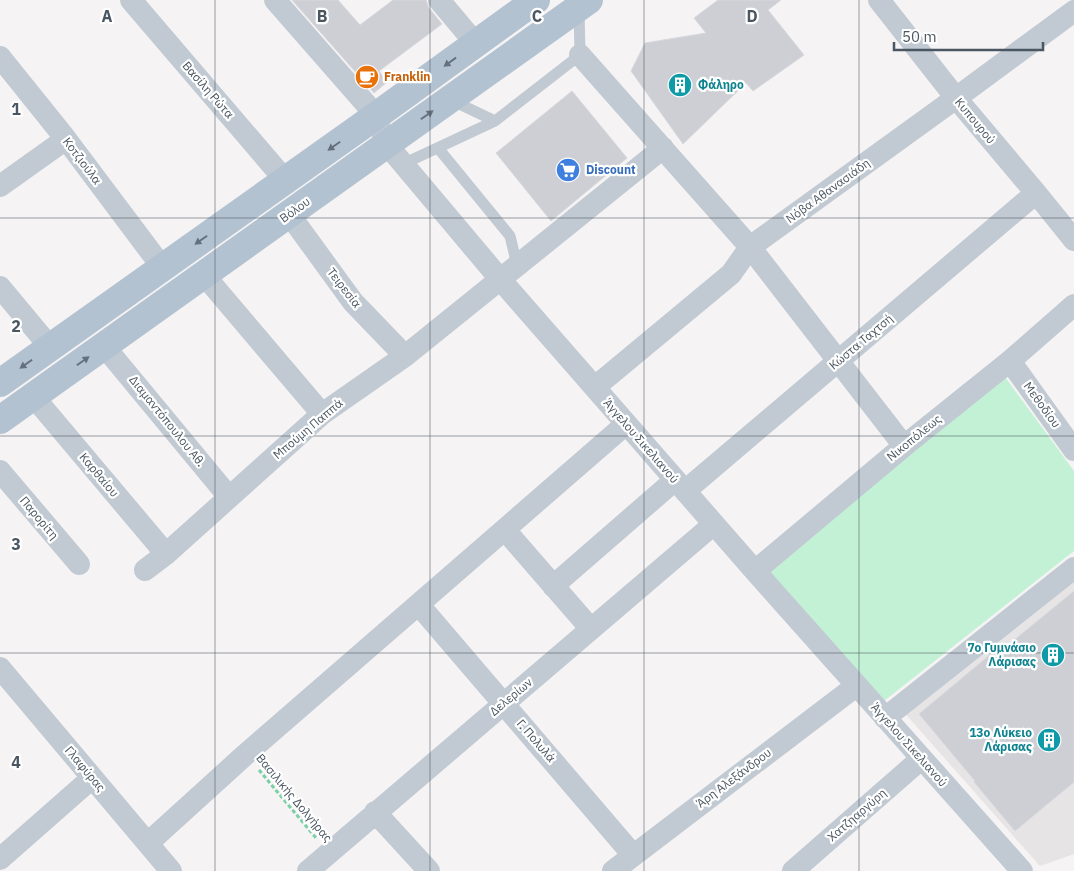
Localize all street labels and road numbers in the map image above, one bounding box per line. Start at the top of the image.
street label: Βασίλη Ρώτα [179,58,237,122]
street label: Κυπουρού [952,95,999,147]
street label: Κοτζιούλα [60,134,105,187]
street label: Νόβα Αθανασιάδη [783,155,873,226]
street label: Βόλου [277,194,313,226]
street label: Τειρεσία [324,265,365,311]
street label: Κώστα Ταχτσή [826,311,896,373]
street label: Διαμαντόπουλου Αθ. [126,372,209,469]
street label: Μεθοδίου [1021,379,1064,431]
street label: Μπούμη Παππά [270,395,346,462]
street label: Άγγελου Σικελιανού [601,395,682,486]
street label: Νικοπόλεως [883,411,944,464]
street label: Καρθαίου [77,449,122,500]
street label: Παρορίτη [17,493,62,542]
street label: Δελερίων [486,674,535,719]
street label: Άγγελου Σικελιανού [868,700,951,790]
street label: Γ. Πολυλά [514,716,559,765]
street label: Γλαφύρας [62,743,109,795]
street label: Άρη Αλεξάνδρου [693,745,774,811]
street label: Βασιλικής Δολγήρας [253,751,336,845]
street label: Χατζηαργύρη [824,785,889,844]

